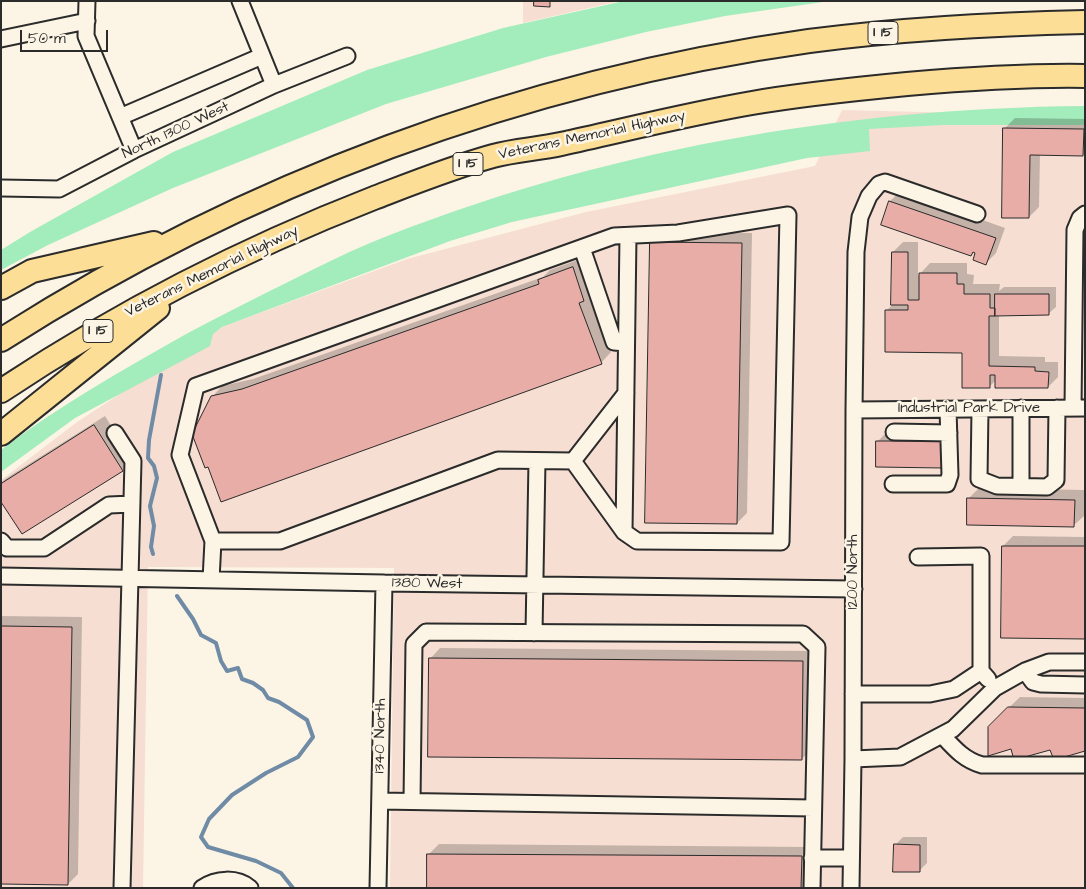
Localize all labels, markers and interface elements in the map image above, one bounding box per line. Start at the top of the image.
scale bar [22,20,110,52]
road number: I 15 [868,22,898,44]
text: 50 m [28,28,66,49]
street label: North 1300 West [120,98,232,164]
street label: Veterans Memorial Highway [497,107,687,165]
road number: I 15 [453,152,483,175]
street label: Veterans Memorial Highway [123,222,301,322]
road number: I 15 [83,320,113,342]
street label: Industrial Park Drive [898,400,1040,418]
street label: 1200 North [845,534,863,610]
street label: 1380 West [392,574,462,594]
street label: 1340 North [371,698,391,774]

